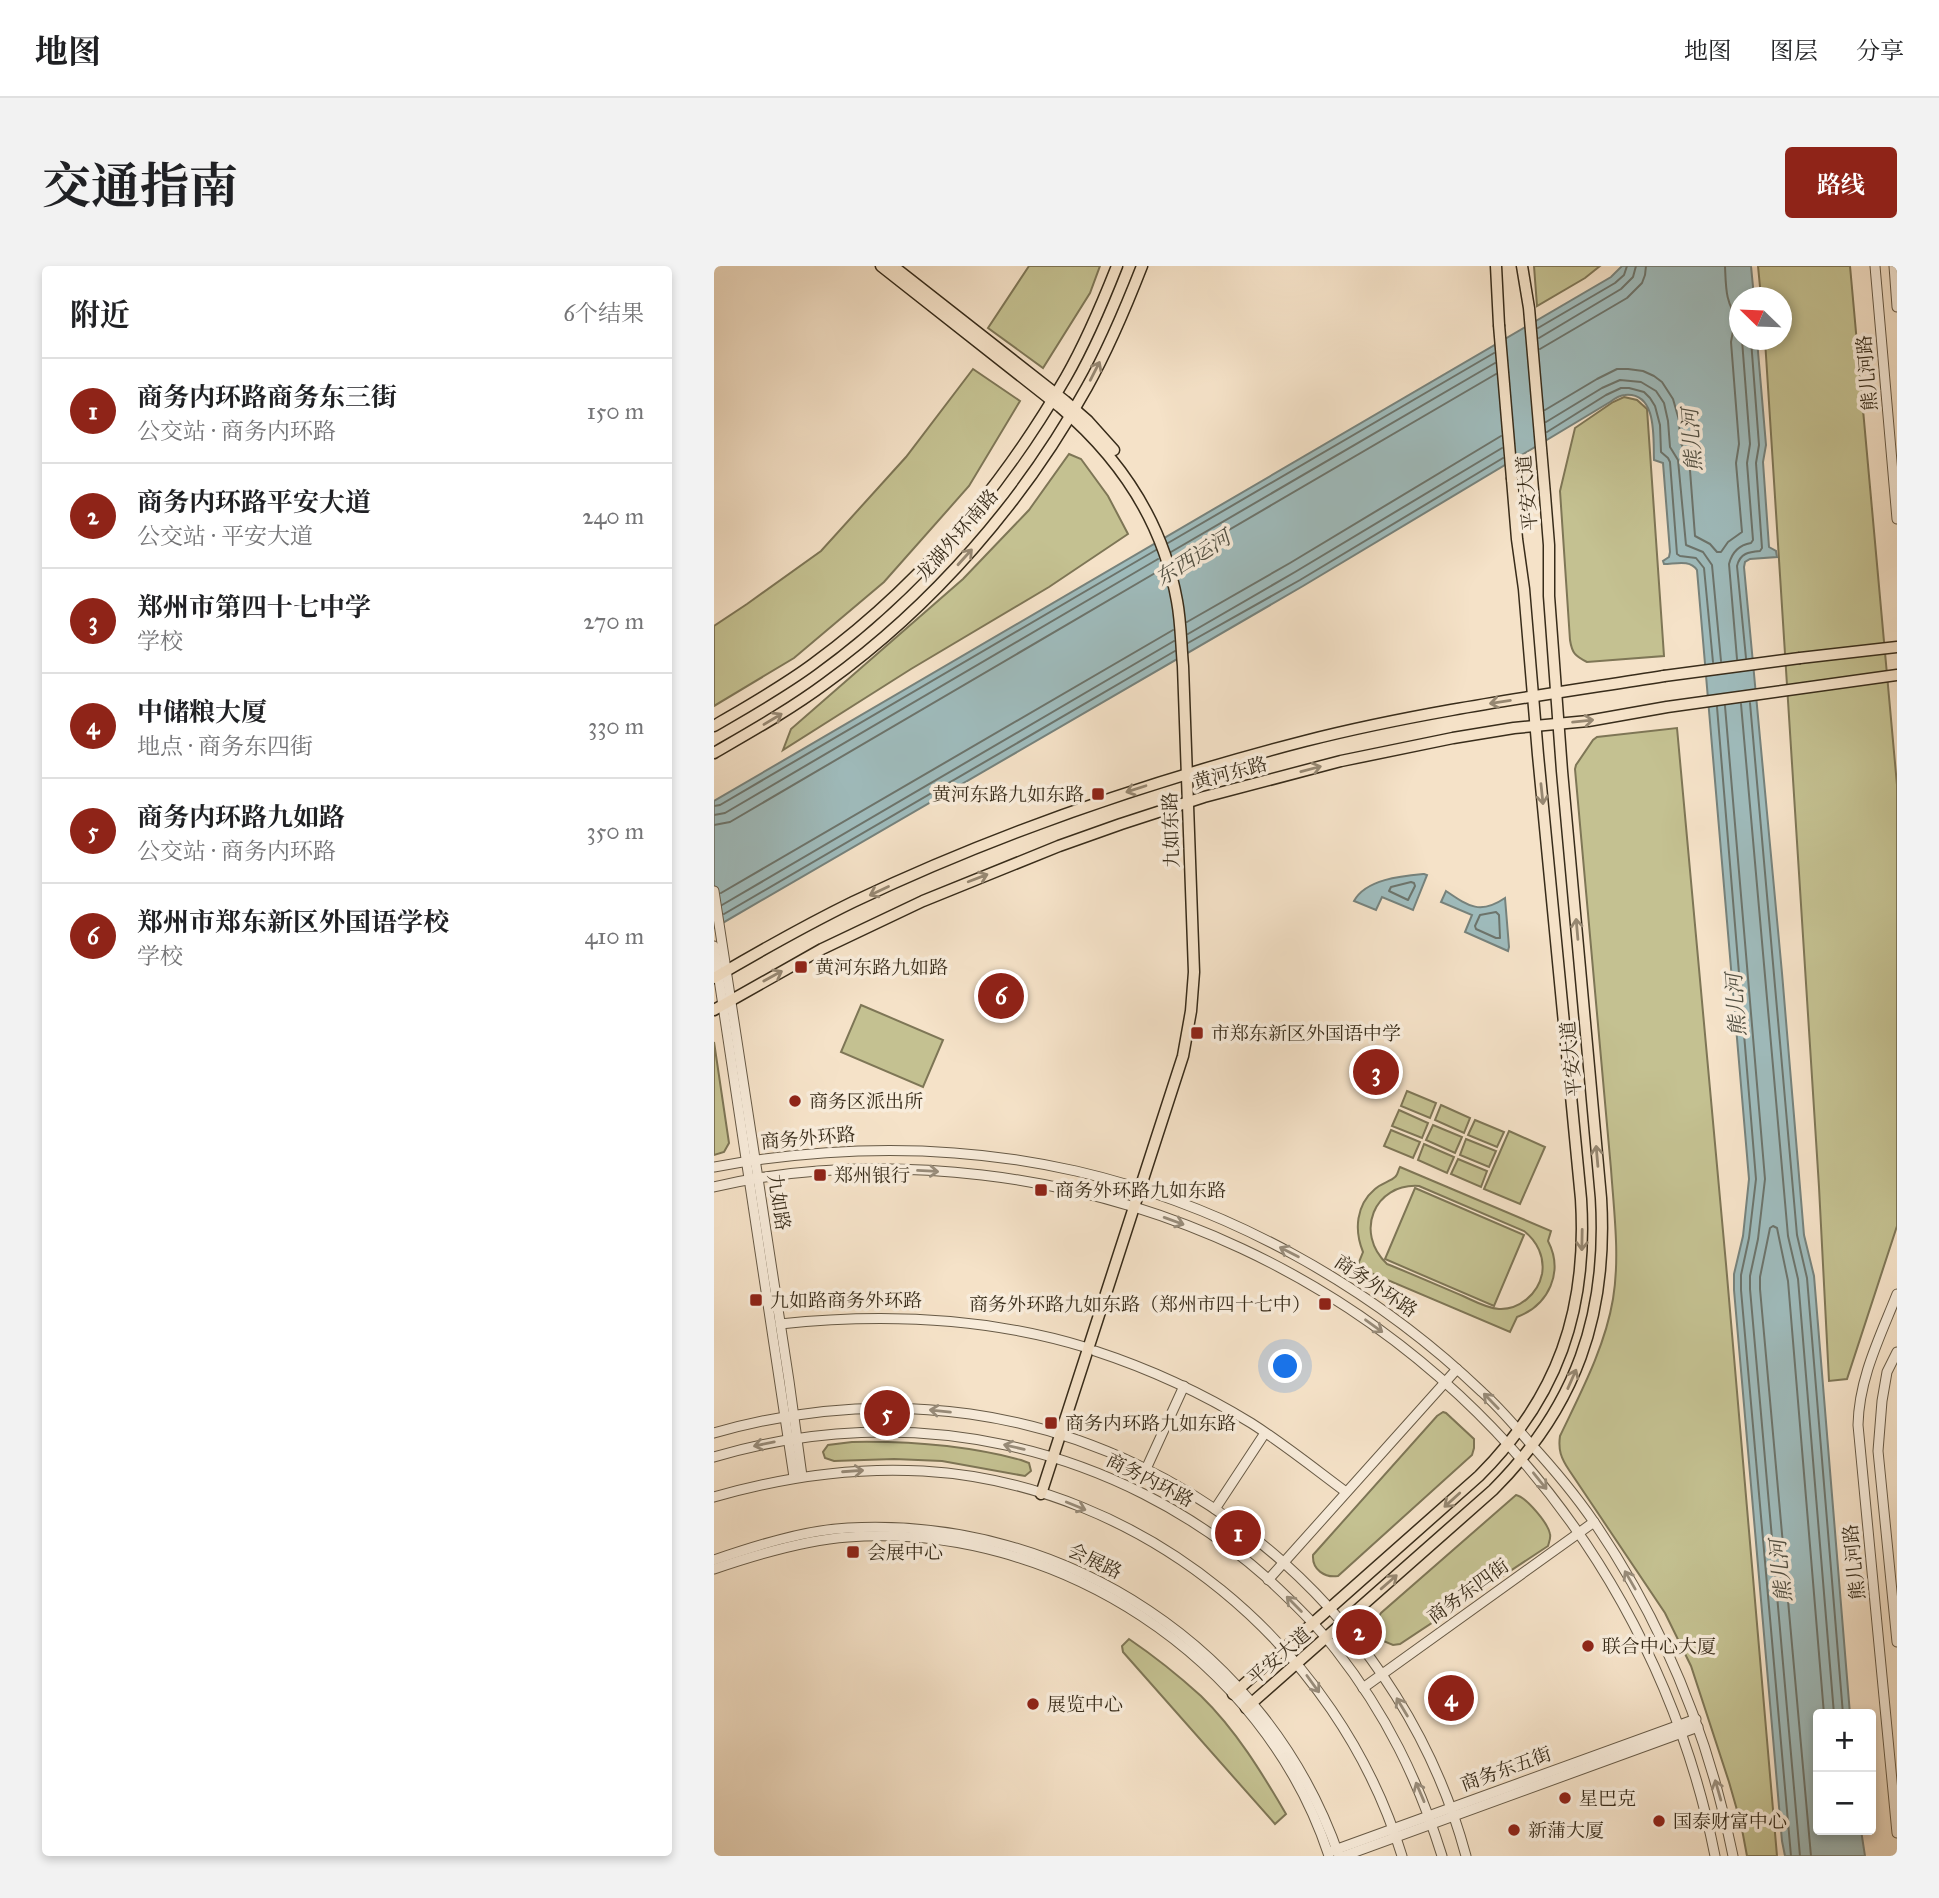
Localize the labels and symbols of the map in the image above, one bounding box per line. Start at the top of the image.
north arrow [1729,287,1792,350]
street label: 熊儿河路 [1852,334,1882,412]
one-way arrow [1089,361,1103,382]
water label: 熊儿河 [1677,404,1707,472]
street label: 平安大道 [1512,454,1542,532]
street label: 龙湖外环南路 [911,484,1003,586]
water label: 东西运河 [1150,523,1239,591]
one-way arrow [957,548,973,566]
one-way arrow [1489,696,1511,709]
one-way arrow [762,711,782,725]
one-way arrow [1571,714,1593,727]
street label: 黄河东路 [1190,752,1270,794]
one-way arrow [1299,762,1321,775]
one-way arrow [1536,782,1549,805]
place label: 黄河东路九如东路 [932,783,1084,806]
one-way arrow [1125,784,1147,797]
marker: 黄河东路九如东路 [1090,786,1106,802]
street label: 九如东路 [1158,792,1184,868]
one-way arrow [967,870,989,883]
one-way arrow [869,884,890,898]
one-way arrow [1570,919,1583,941]
place label: 黄河东路九如路 [815,956,948,979]
marker: 黄河东路九如路 [793,959,809,975]
one-way arrow [763,969,783,983]
water label: 熊儿河 [1721,969,1751,1037]
pin: 6 [978,970,1024,1022]
street label: 平安大道 [1556,1020,1586,1098]
place label: 市郑东新区外国语中学 [1211,1022,1401,1045]
marker: 市郑东新区外国语中学 [1189,1025,1205,1041]
pin: 3 [1353,1046,1399,1098]
place label: 商务区派出所 [809,1090,923,1113]
marker: 商务区派出所 [787,1093,803,1109]
street label: 商务外环路 [760,1122,856,1154]
one-way arrow [1590,1145,1603,1168]
place label: 郑州银行 [834,1164,910,1187]
one-way arrow [916,1165,939,1178]
marker: 郑州银行 [812,1167,828,1183]
street label: 九如路 [763,1172,795,1232]
place label: 商务外环路九如东路 [1055,1179,1226,1202]
marker: 商务外环路九如东路 [1033,1182,1049,1198]
one-way arrow [1162,1215,1184,1228]
one-way arrow [1575,1228,1589,1251]
one-way arrow [1279,1245,1300,1259]
street label: 商务外环路 [1330,1250,1422,1322]
place label: 九如路商务外环路 [770,1289,922,1312]
marker: 九如路商务外环路 [748,1292,764,1308]
place label: 商务外环路九如东路（郑州市四十七中） [969,1293,1311,1316]
marker: 商务外环路九如东路（郑州市四十七中） [1317,1296,1333,1312]
one-way arrow [1365,1319,1383,1334]
your location [1268,1349,1302,1383]
one-way arrow [1566,1369,1579,1390]
pin: 5 [864,1387,910,1439]
one-way arrow [1483,1393,1500,1410]
one-way arrow [929,1404,951,1417]
place label: 商务内环路九如东路 [1065,1412,1236,1435]
marker: 商务内环路九如东路 [1043,1415,1059,1431]
one-way arrow [753,1438,776,1452]
one-way arrow [1003,1440,1026,1453]
street label: 商务内环路 [1102,1448,1198,1512]
one-way arrow [841,1464,864,1477]
one-way arrow [1533,1472,1548,1490]
one-way arrow [1443,1492,1461,1508]
one-way arrow [1064,1500,1086,1513]
pin: 1 [1215,1507,1261,1559]
street label: 熊儿河路 [1839,1523,1869,1601]
water label: 熊儿河 [1764,1534,1797,1604]
street label: 会展路 [1064,1539,1126,1583]
place label: 会展中心 [867,1541,943,1564]
marker: 会展中心 [845,1544,861,1560]
street label: 商务东四街 [1423,1554,1513,1628]
one-way arrow [1623,1571,1637,1591]
one-way arrow [1380,1574,1398,1590]
one-way arrow [1286,1595,1303,1612]
pin: 2 [1336,1606,1382,1658]
street label: 平安大道 [1243,1622,1315,1690]
place label: 联合中心大厦 [1602,1635,1716,1658]
marker: 联合中心大厦 [1580,1638,1596,1654]
pin: 4 [1428,1672,1474,1724]
one-way arrow [1306,1674,1320,1693]
place label: 展览中心 [1047,1693,1123,1716]
marker: 展览中心 [1025,1696,1041,1712]
one-way arrow [1395,1697,1409,1717]
street label: 商务东五街 [1457,1742,1555,1796]
one-way arrow [1710,1779,1723,1801]
one-way arrow [1412,1781,1425,1803]
place label: 星巴克 [1579,1787,1636,1810]
marker: 星巴克 [1557,1790,1573,1806]
place label: 国泰财富中心 [1673,1810,1787,1833]
marker: 国泰财富中心 [1651,1813,1667,1829]
place label: 新蒲大厦 [1528,1819,1604,1842]
marker: 新蒲大厦 [1506,1822,1522,1838]

